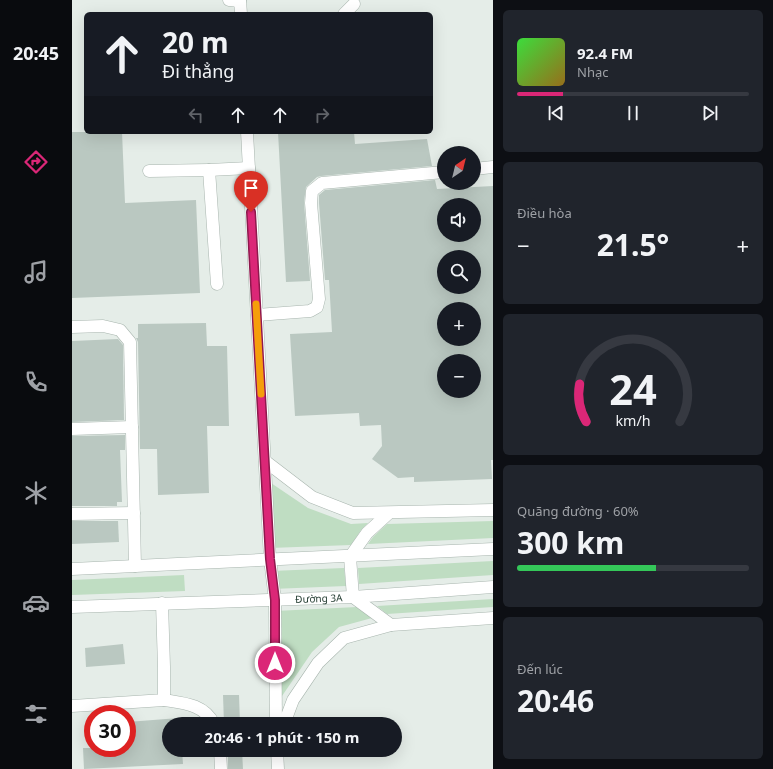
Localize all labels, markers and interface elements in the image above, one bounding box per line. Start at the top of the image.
text: 20 m [162,23,229,61]
icon: ahead [96,28,148,80]
text: 20:45 [13,41,59,65]
text: 92.4 FM [577,43,633,63]
text: Đi thẳng [162,59,234,83]
text: Nhạc [577,63,608,81]
icon: previous [545,102,567,124]
icon: pause [622,102,644,124]
icon: next [699,102,721,124]
icon: left [185,104,207,126]
icon: ahead [227,104,249,126]
icon: ahead [269,104,291,126]
icon: right [311,104,333,126]
north arrow [437,146,481,190]
map controls [437,146,481,398]
icon: directions [22,148,50,176]
pin [234,171,268,212]
icon: arrive [240,177,262,199]
button: sound [437,198,481,242]
text: Điều hòa [517,204,572,222]
text: 21.5° [597,224,669,265]
text: − [517,230,530,260]
text: + [736,230,749,260]
button: search [437,250,481,294]
icon: music [22,258,50,286]
button: + [437,302,481,346]
button: − [437,354,481,398]
text: 24 [609,361,657,417]
icon: phone [22,368,50,396]
text: km/h [615,411,651,430]
icon: climate [22,479,50,507]
text: Quãng đường · 60% [517,502,639,520]
text: 300 km [517,522,624,563]
icon: car [22,589,50,617]
street label: Đường 3A [295,590,343,606]
position arrow [254,642,296,684]
text: Đến lúc [517,660,563,678]
text: 20:46 [517,680,594,721]
icon: filters [22,700,50,728]
speed limit sign: 30 [84,705,136,757]
text: 20:46 · 1 phút · 150 m [205,727,359,747]

